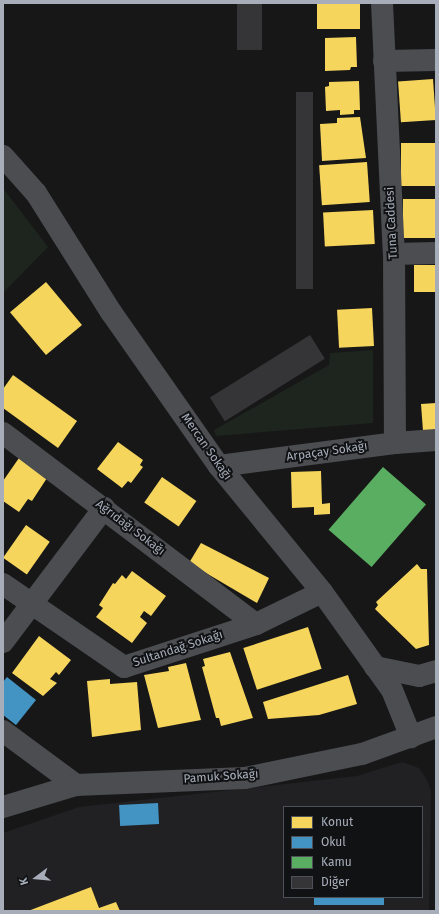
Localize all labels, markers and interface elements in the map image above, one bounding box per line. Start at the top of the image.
street label: Tuna Caddesi [383,186,401,260]
street label: Mercan Sokağı [178,411,234,483]
street label: Arpaçay Sokağı [286,439,368,465]
street label: Ağrıdağı Sokağı [92,497,168,559]
street label: Sultandağ Sokağı [131,628,225,670]
street label: Pamuk Sokağı [183,767,259,787]
legend [283,806,423,898]
text: Konut [321,815,353,829]
text: Okul [321,835,346,849]
text: Kamu [321,855,352,869]
north arrow [16,858,56,898]
text: Diğer [321,875,349,889]
text: K [17,876,31,887]

